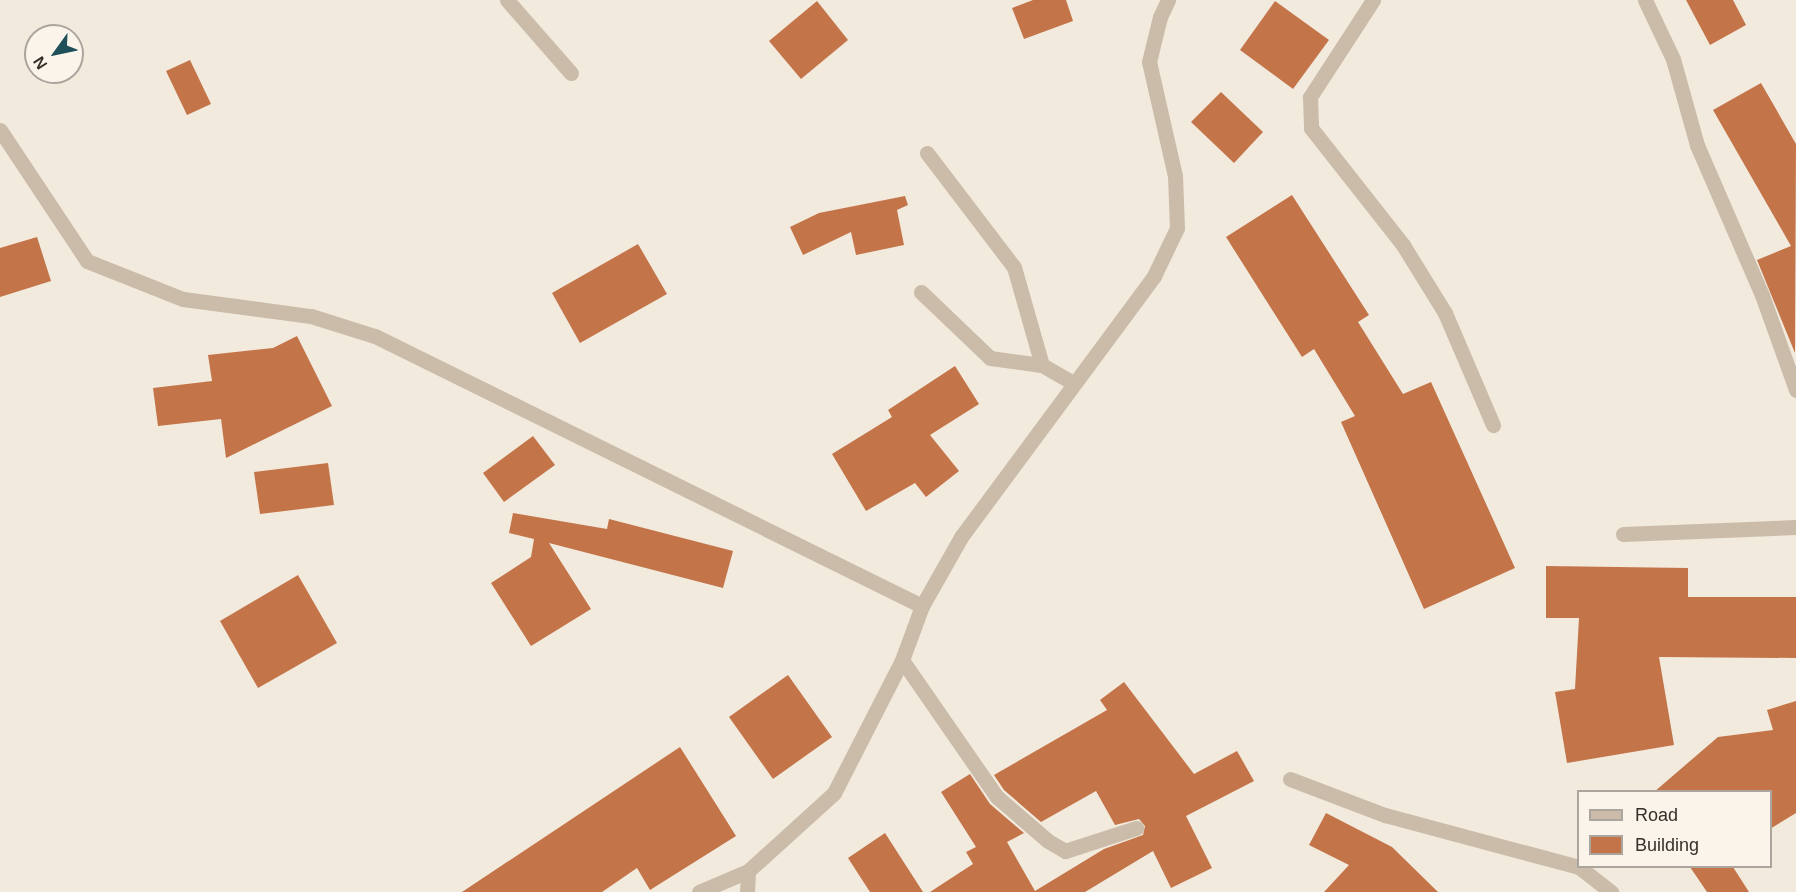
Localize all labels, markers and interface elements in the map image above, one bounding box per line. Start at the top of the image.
north arrow [24,24,84,84]
text: N [30,54,50,72]
legend [1577,790,1772,868]
text: Road [1635,805,1678,825]
text: Building [1635,835,1699,855]

